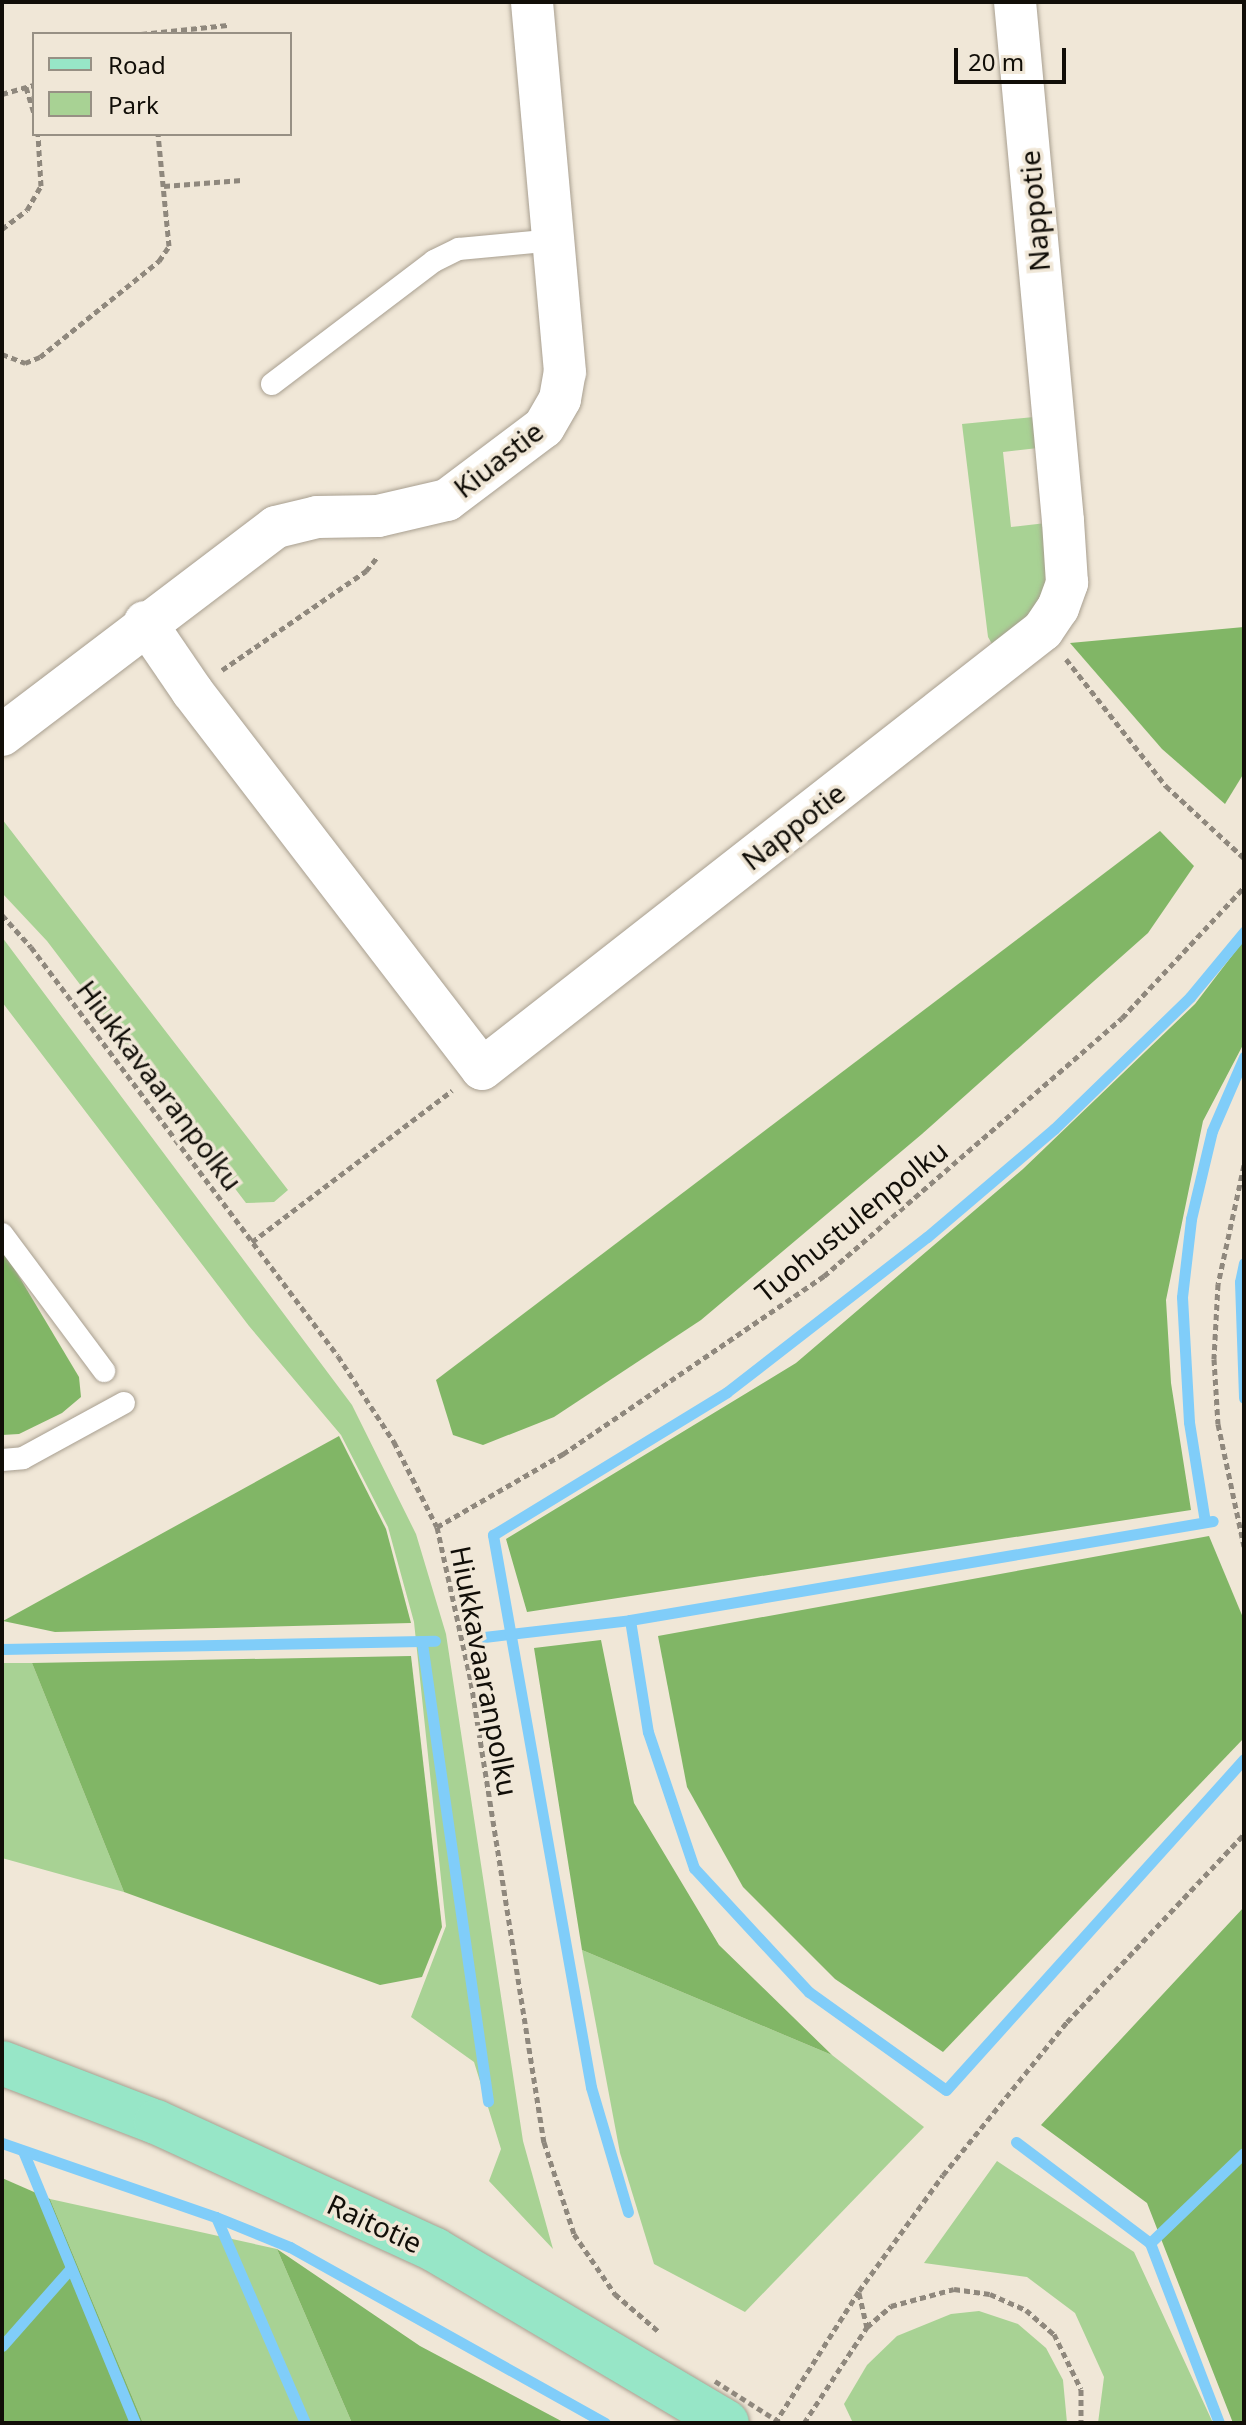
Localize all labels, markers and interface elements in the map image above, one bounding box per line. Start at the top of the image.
legend [32,32,292,136]
scale bar [958,32,1070,82]
text: 20 m [968,45,1024,78]
text: Road [108,48,166,81]
text: Park [108,88,159,121]
street label: Nappotie [1012,149,1056,273]
street label: Kiuastie [447,414,549,504]
street label: Nappotie [735,775,851,877]
street label: Hiukkavaaranpolku [70,973,250,1197]
street label: Tuohustulenpolku [748,1133,954,1309]
street label: Hiukkavaaranpolku [444,1543,526,1799]
street label: Raitotie [322,2187,428,2259]

